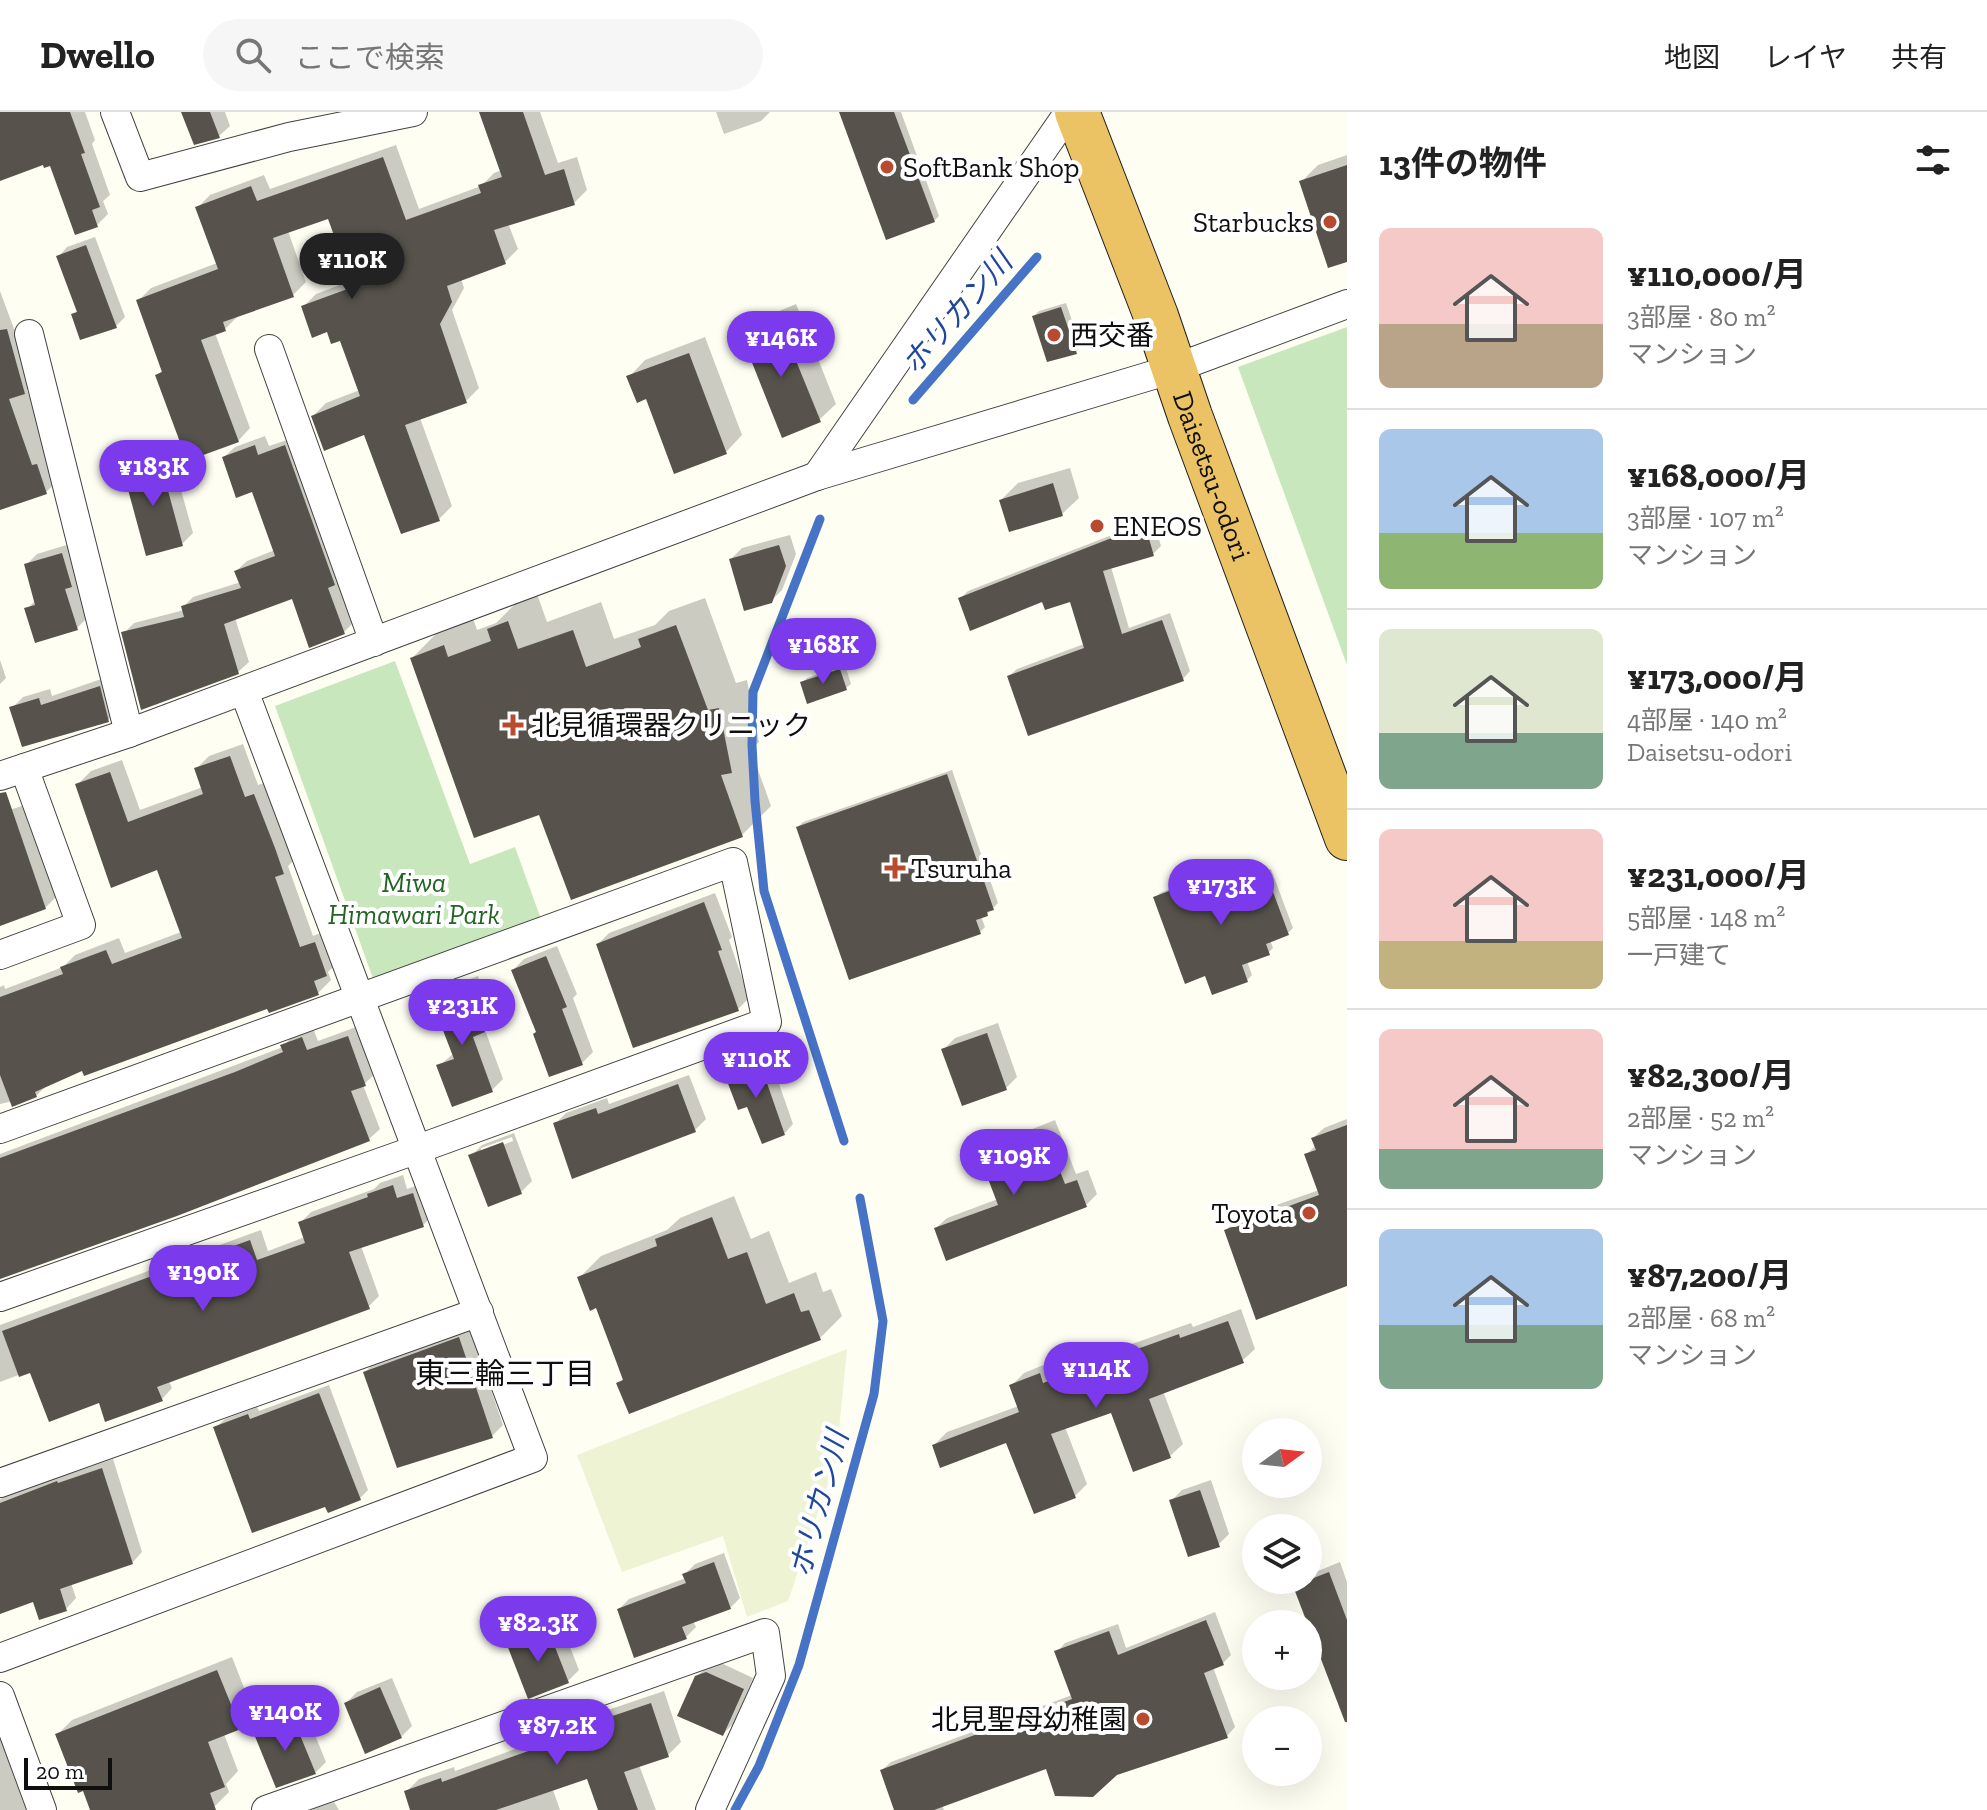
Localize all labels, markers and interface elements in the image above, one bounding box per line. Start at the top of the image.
search box [203,19,763,91]
text: Dwello [40,32,155,78]
icon: search [231,33,275,77]
text: ここで検索 [295,40,445,76]
text: 地図 [1664,41,1720,74]
text: レイヤ [1764,41,1847,74]
text: 共有 [1891,41,1947,74]
icon: filters [1911,138,1955,182]
text: 13件の物件 [1379,143,1547,184]
place label: SoftBank Shop [903,151,1079,184]
marker: SoftBank Shop [878,158,896,176]
place label: Starbucks [1193,206,1314,239]
marker: Starbucks [1321,213,1339,231]
pin: ¥110K [296,233,408,301]
water label: ホリカン川 [894,242,1022,381]
text: ¥110K [318,243,386,275]
text: ¥110,000/月 [1627,254,1807,295]
icon: home [1443,260,1539,356]
text: 3部屋 · 80 m² [1627,301,1776,333]
pin: ¥146K [725,311,837,379]
place label: 西交番 [1070,319,1154,352]
text: ¥146K [745,321,817,353]
marker: 西交番 [1045,326,1063,344]
text: マンション [1627,338,1757,370]
street label: Daisetsu-odori [1166,387,1258,565]
pin: ¥183K [97,440,209,508]
text: ¥183K [117,450,189,482]
text: ¥168,000/月 [1627,455,1810,496]
icon: home [1443,461,1539,557]
text: 3部屋 · 107 m² [1627,502,1784,534]
place label: ENEOS [1113,510,1202,543]
marker: ENEOS [1088,517,1106,535]
text: マンション [1627,539,1757,571]
pin: ¥168K [767,618,879,686]
text: ¥168K [787,628,859,660]
text: ¥173,000/月 [1627,657,1808,698]
icon: home [1443,661,1539,757]
text: 4部屋 · 140 m² [1627,704,1787,736]
place label: 北見循環器クリニック [531,709,811,742]
marker: 北見循環器クリニック [502,714,524,736]
text: Daisetsu-odori [1627,736,1792,768]
place label: Tsuruha [911,852,1012,885]
text: ¥231,000/月 [1627,855,1810,896]
marker: Tsuruha [886,859,904,877]
pin: ¥173K [1165,859,1277,927]
icon: home [1443,861,1539,957]
park label: Miwa Himawari Park [328,866,500,931]
text: ¥173K [1186,869,1256,901]
text: 5部屋 · 148 m² [1627,902,1785,934]
text: 一戸建て [1627,939,1731,971]
pin: ¥231K [406,979,518,1047]
text: ¥231K [426,989,498,1021]
pin: ¥110K [700,1032,812,1100]
text: ¥110K [722,1042,790,1074]
text: ¥82,300/月 [1627,1055,1795,1096]
icon: home [1443,1061,1539,1157]
text: 2部屋 · 52 m² [1627,1102,1774,1134]
pin: ¥109K [958,1129,1070,1197]
text: ¥109K [978,1139,1050,1171]
text: マンション [1627,1139,1757,1171]
place label: Toyota [1211,1197,1293,1230]
marker: Toyota [1300,1204,1318,1222]
pin: ¥190K [147,1245,259,1313]
text: ¥190K [167,1255,239,1287]
text: ¥87,200/月 [1627,1255,1793,1296]
icon: home [1443,1261,1539,1357]
text: 2部屋 · 68 m² [1627,1302,1775,1334]
text: マンション [1627,1339,1757,1371]
pin: ¥114K [1040,1342,1152,1410]
text: ¥114K [1062,1352,1130,1384]
district label: 東三輪三丁目 [415,1356,595,1392]
north arrow [1242,1418,1322,1498]
map controls [1242,1418,1322,1786]
water label: ホリカン川 [782,1424,857,1581]
button: layers [1242,1514,1322,1594]
pin: ¥82.3K [473,1596,603,1664]
text: ¥82.3K [498,1606,578,1638]
button: + [1242,1610,1322,1690]
pin: ¥140K [229,1685,341,1753]
text: ¥140K [248,1695,322,1727]
pin: ¥87.2K [492,1699,622,1767]
place label: 北見聖母幼稚園 [931,1703,1127,1736]
button: − [1242,1706,1322,1786]
text: ¥87.2K [518,1709,596,1741]
marker: 北見聖母幼稚園 [1134,1710,1152,1728]
scale bar [24,1754,112,1790]
text: 20 m [36,1758,84,1785]

